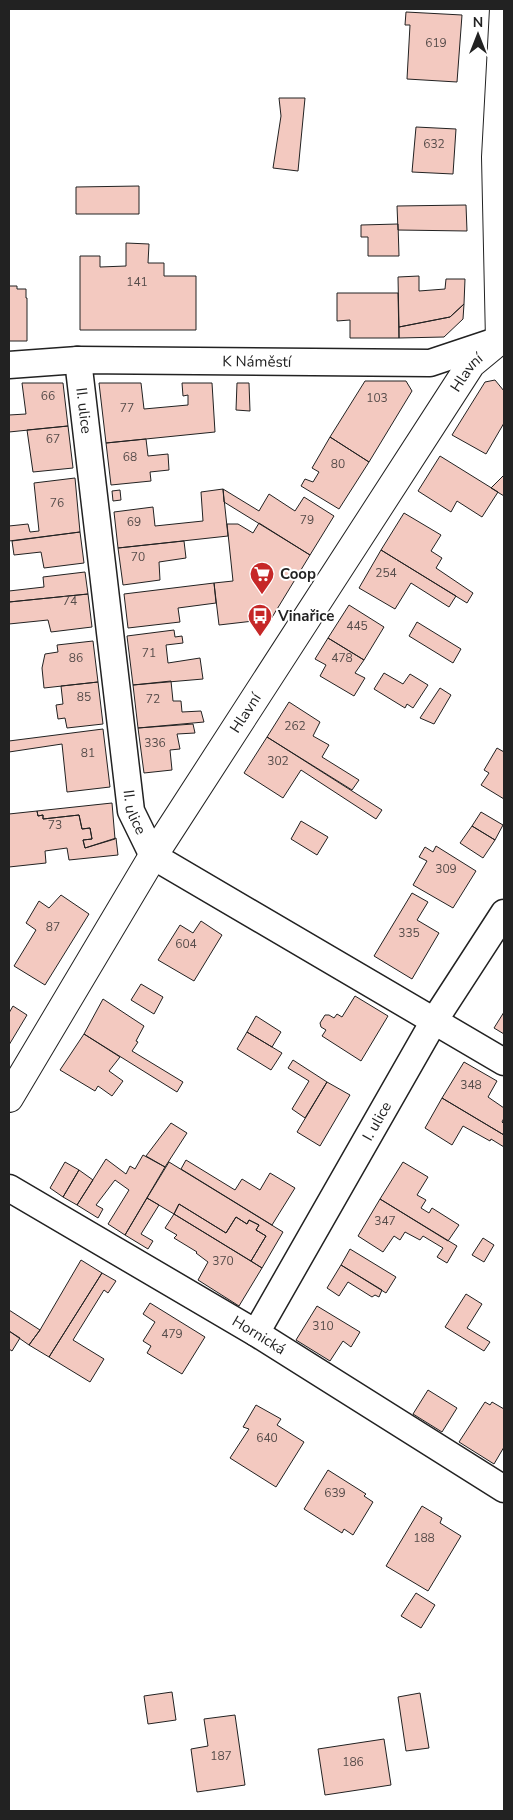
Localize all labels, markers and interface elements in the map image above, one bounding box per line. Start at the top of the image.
north arrow [453,10,503,60]
text: N [473,13,483,32]
house number: 619 [425,35,447,51]
house number: 632 [423,136,445,152]
house number: 141 [126,274,148,290]
street label: Hlavní [446,347,488,396]
street label: K Náměstí [222,351,293,372]
street label: II. ulice [71,387,97,435]
house number: 66 [41,388,55,404]
house number: 103 [366,390,388,406]
house number: 77 [120,400,134,416]
house number: 67 [46,431,60,447]
house number: 68 [123,449,137,465]
house number: 80 [331,456,345,472]
house number: 76 [50,495,64,511]
house number: 79 [300,512,314,528]
house number: 69 [127,514,141,530]
house number: 70 [131,549,145,565]
supermarket icon: Coop [249,561,275,595]
place label: Coop [280,564,316,584]
house number: 254 [375,565,397,581]
house number: 74 [63,593,77,609]
bus stop icon: Vinařice [247,603,273,637]
place label: Vinařice [277,606,334,626]
house number: 445 [346,618,368,634]
house number: 71 [142,645,156,661]
house number: 86 [69,650,83,666]
house number: 478 [331,650,353,666]
street label: Hlavní [225,688,267,737]
house number: 85 [77,689,91,705]
house number: 72 [146,691,160,707]
house number: 262 [284,718,306,734]
house number: 336 [144,735,166,751]
house number: 81 [81,745,95,761]
house number: 302 [267,753,289,769]
street label: II. ulice [119,789,151,838]
house number: 73 [48,817,62,833]
house number: 309 [435,861,457,877]
house number: 87 [46,919,60,935]
house number: 335 [398,925,420,941]
house number: 604 [175,936,197,952]
house number: 348 [460,1077,482,1093]
street label: I. ulice [358,1098,396,1144]
house number: 347 [374,1213,396,1229]
house number: 370 [212,1253,234,1269]
street label: Hornická [228,1311,290,1359]
house number: 310 [312,1318,334,1334]
house number: 479 [161,1326,183,1342]
house number: 640 [256,1430,278,1446]
house number: 639 [324,1485,346,1501]
house number: 188 [413,1530,435,1546]
house number: 187 [210,1748,232,1764]
house number: 186 [342,1754,364,1770]

